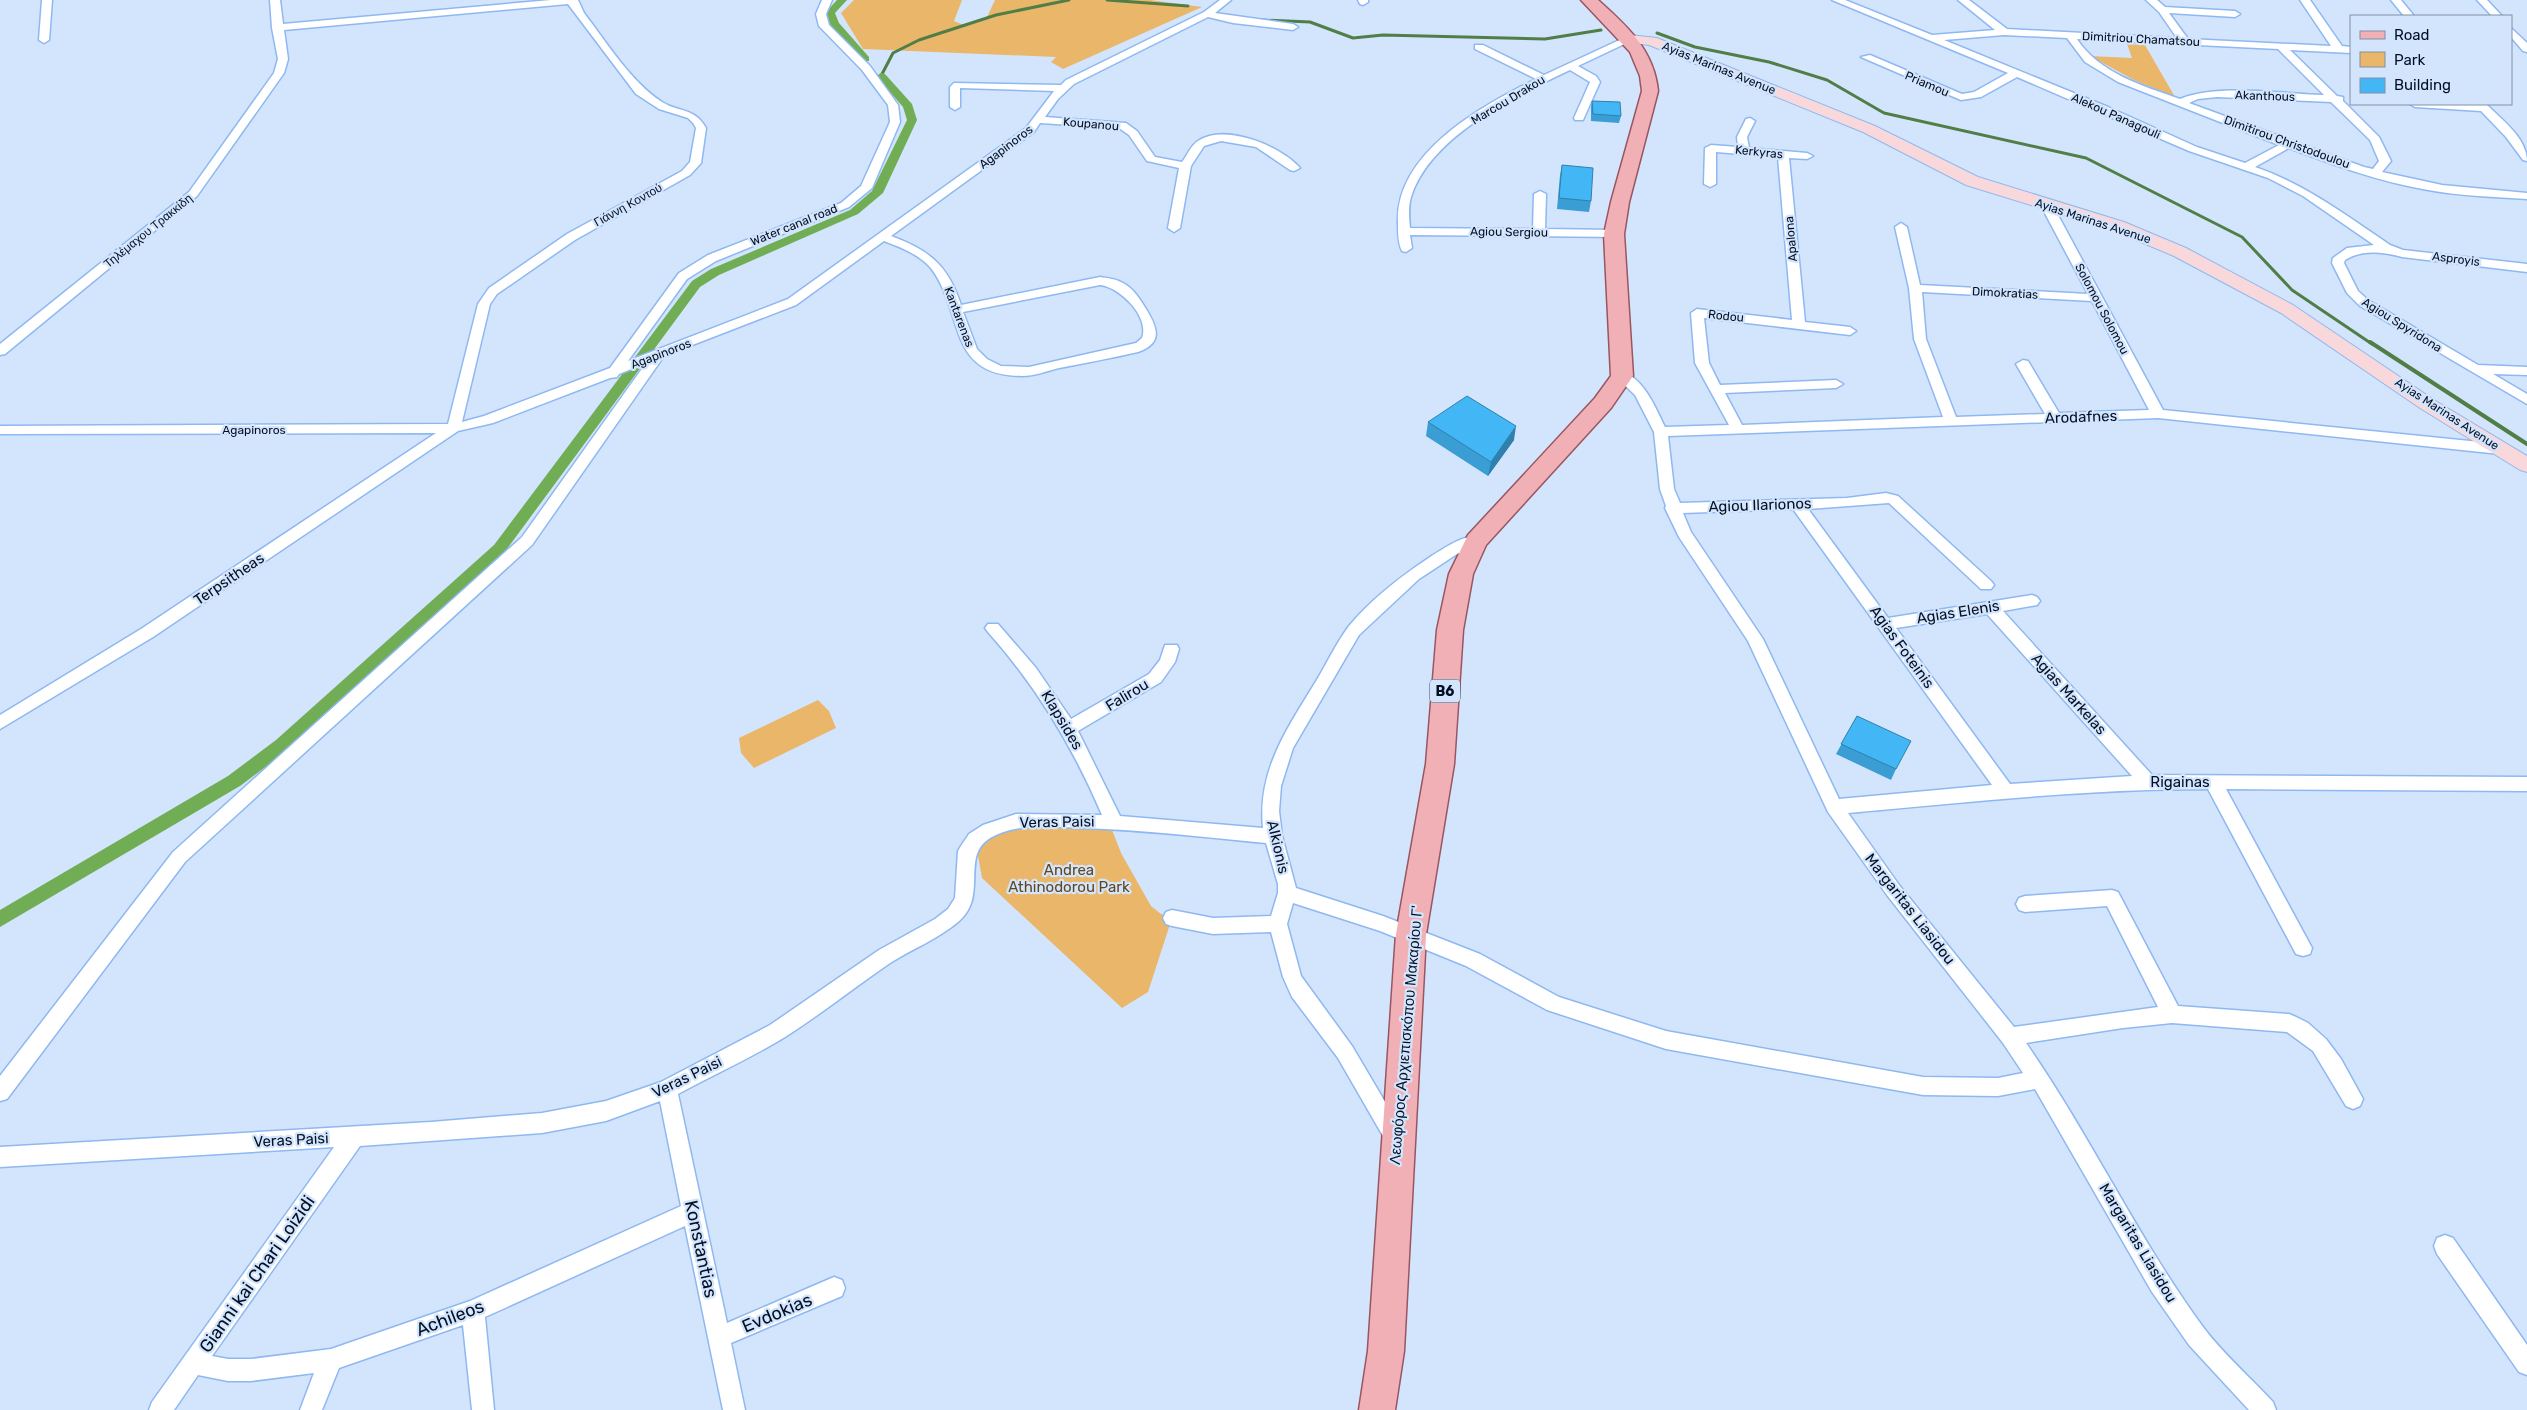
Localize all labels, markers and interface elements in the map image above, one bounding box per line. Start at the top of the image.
legend [2350,15,2512,105]
text: Road [2394,26,2430,44]
street label: Dimitriou Chamatsou [2082,29,2200,49]
street label: Ayias Marinas Avenue [1660,39,1778,97]
text: Park [2394,51,2425,69]
street label: Priamou [1903,68,1951,100]
street label: Marcou Drakou [1469,72,1547,128]
text: Building [2394,76,2451,94]
street label: Akanthous [2235,88,2295,104]
street label: Alekou Panagouli [2069,90,2163,142]
street label: Dimitirou Christodoulou [2222,113,2352,171]
street label: Koupanou [1062,115,1120,133]
street label: Agapinoros [976,122,1036,172]
street label: Kerkyras [1734,143,1784,161]
street label: Γιάννη Κοντού [592,181,664,229]
street label: Τηλέμαχου Τρακκίδη [101,191,195,271]
street label: Ayias Marinas Avenue [2033,196,2153,246]
street label: Water canal road [748,201,840,249]
street label: Apalona [1782,216,1800,262]
street label: Agiou Sergiou [1470,224,1548,240]
street label: Asproyis [2431,249,2481,269]
street label: Solomou Solomou [2072,261,2132,357]
street label: Dimokratias [1972,284,2038,302]
street label: Kantarenas [941,285,977,349]
street label: Agiou Spyridona [2359,295,2445,355]
street label: Rodou [1707,307,1745,325]
street label: Agapinoros [629,336,693,372]
street label: Ayias Marinas Avenue [2392,375,2502,453]
street label: Arodafnes [2045,407,2118,427]
street label: Agapinoros [222,423,286,437]
street label: Agiou Ilarionos [1708,494,1812,516]
street label: Terpsitheas [190,549,268,609]
street label: Agias Elenis [1915,597,2001,627]
street label: Agias Foteinis [1866,602,1938,692]
street label: Agias Markelas [2028,650,2111,739]
street label: Falirou [1102,675,1152,715]
road number: B6 [1430,679,1460,702]
street label: Klapsides [1037,687,1087,753]
street label: Rigainas [2150,773,2210,791]
street label: Veras Paisi [1019,812,1095,832]
street label: Alkionis [1263,819,1293,876]
street label: Margaritas Liasidou [1861,850,1959,968]
park label: Andrea Athinodorou Park [1008,861,1130,896]
street label: Λεωφόρος Αρχιεπισκόπου Μακαρίου Γ' [1386,905,1426,1165]
street label: Veras Paisi [649,1052,725,1102]
street label: Veras Paisi [253,1129,329,1151]
street label: Margaritas Liasidou [2095,1180,2181,1306]
street label: Gianni kai Chari Loizidi [194,1191,320,1357]
street label: Konstantias [680,1198,722,1300]
street label: Evdokias [739,1288,815,1338]
street label: Achileos [413,1295,487,1341]

